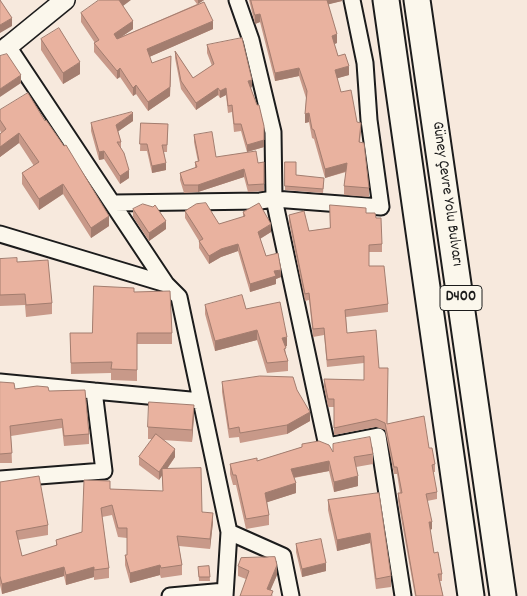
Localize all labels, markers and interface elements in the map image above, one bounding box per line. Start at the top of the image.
street label: Güney Çevre Yolu Bulvarı [426,120,466,268]
road number: D400 [440,286,482,310]

